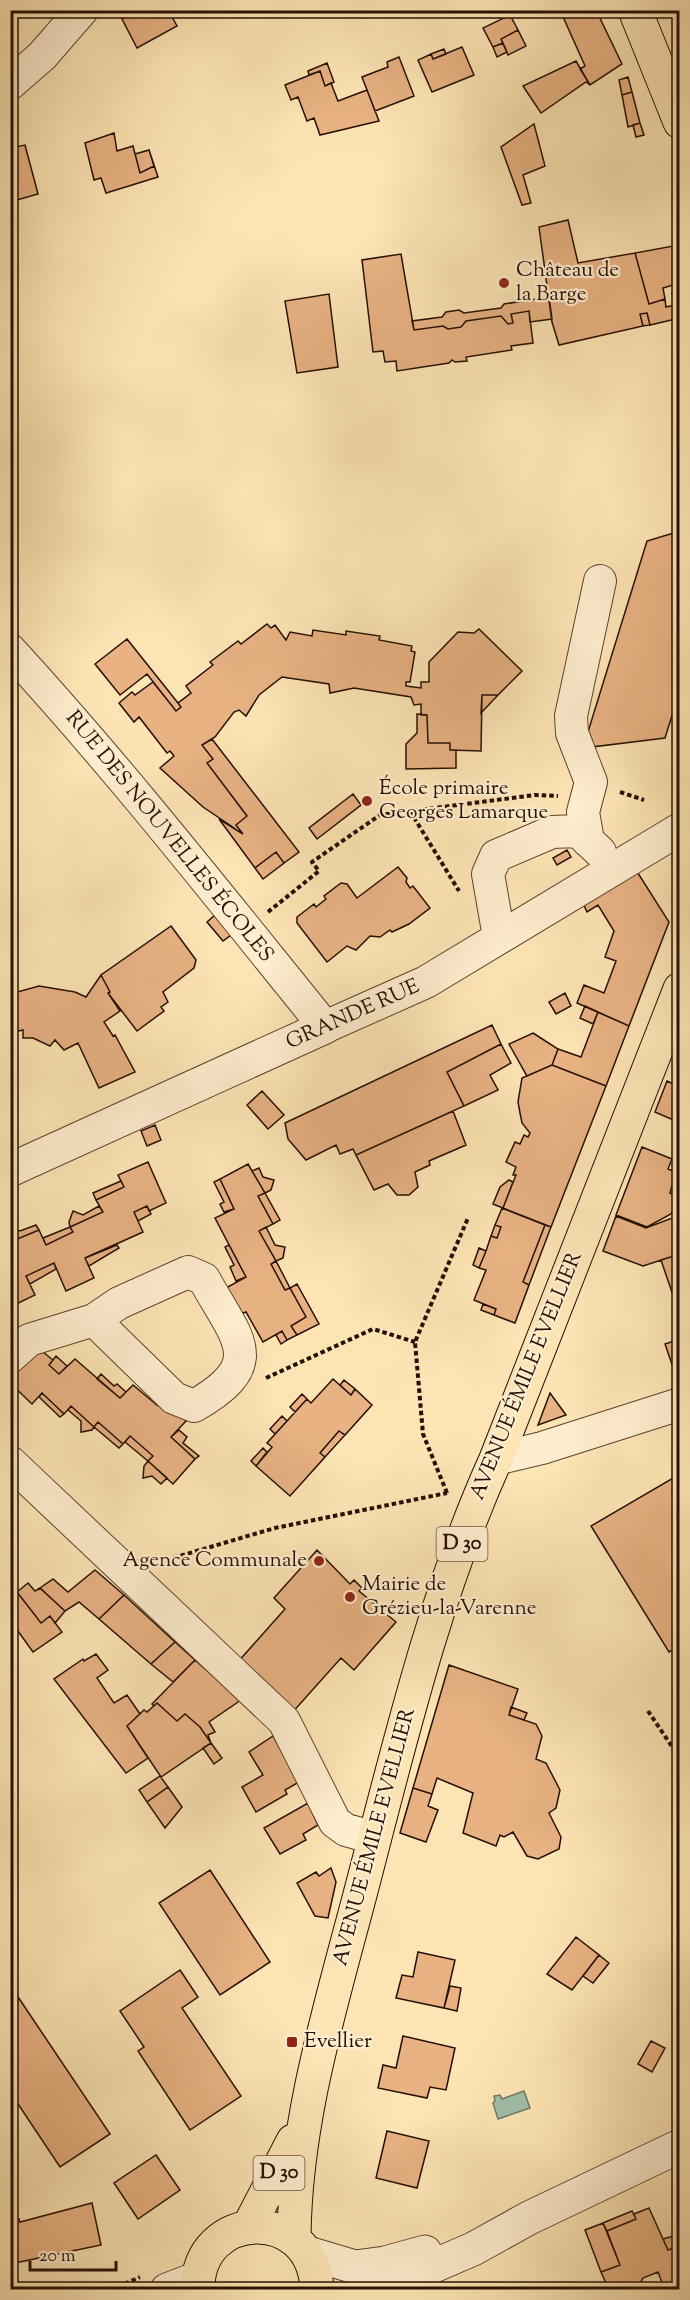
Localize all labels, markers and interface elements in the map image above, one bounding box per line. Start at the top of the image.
place label: Château de la Barge [516,256,619,310]
marker: Château de la Barge [497,276,511,290]
street label: RUE DES NOUVELLES ÉCOLES [58,705,280,969]
place label: École primaire Georges Lamarque [379,774,548,828]
marker: École primaire Georges Lamarque [360,794,374,808]
street label: GRANDE RUE [281,972,425,1058]
street label: AVENUE ÉMILE EVELLIER [463,1247,591,1505]
road number: D 30 [436,1527,488,1561]
place label: Agence Communale [123,1546,307,1576]
marker: Agence Communale [312,1554,326,1568]
place label: Mairie de Grézieu-la-Varenne [362,1570,537,1624]
marker: Mairie de Grézieu-la-Varenne [343,1590,357,1604]
street label: AVENUE ÉMILE EVELLIER [326,1705,424,1969]
place label: Evellier [304,2027,372,2057]
marker: Evellier [285,2035,299,2049]
road number: D 30 [254,2156,304,2190]
scale bar [30,2234,116,2272]
text: 20 m [39,2244,76,2270]

